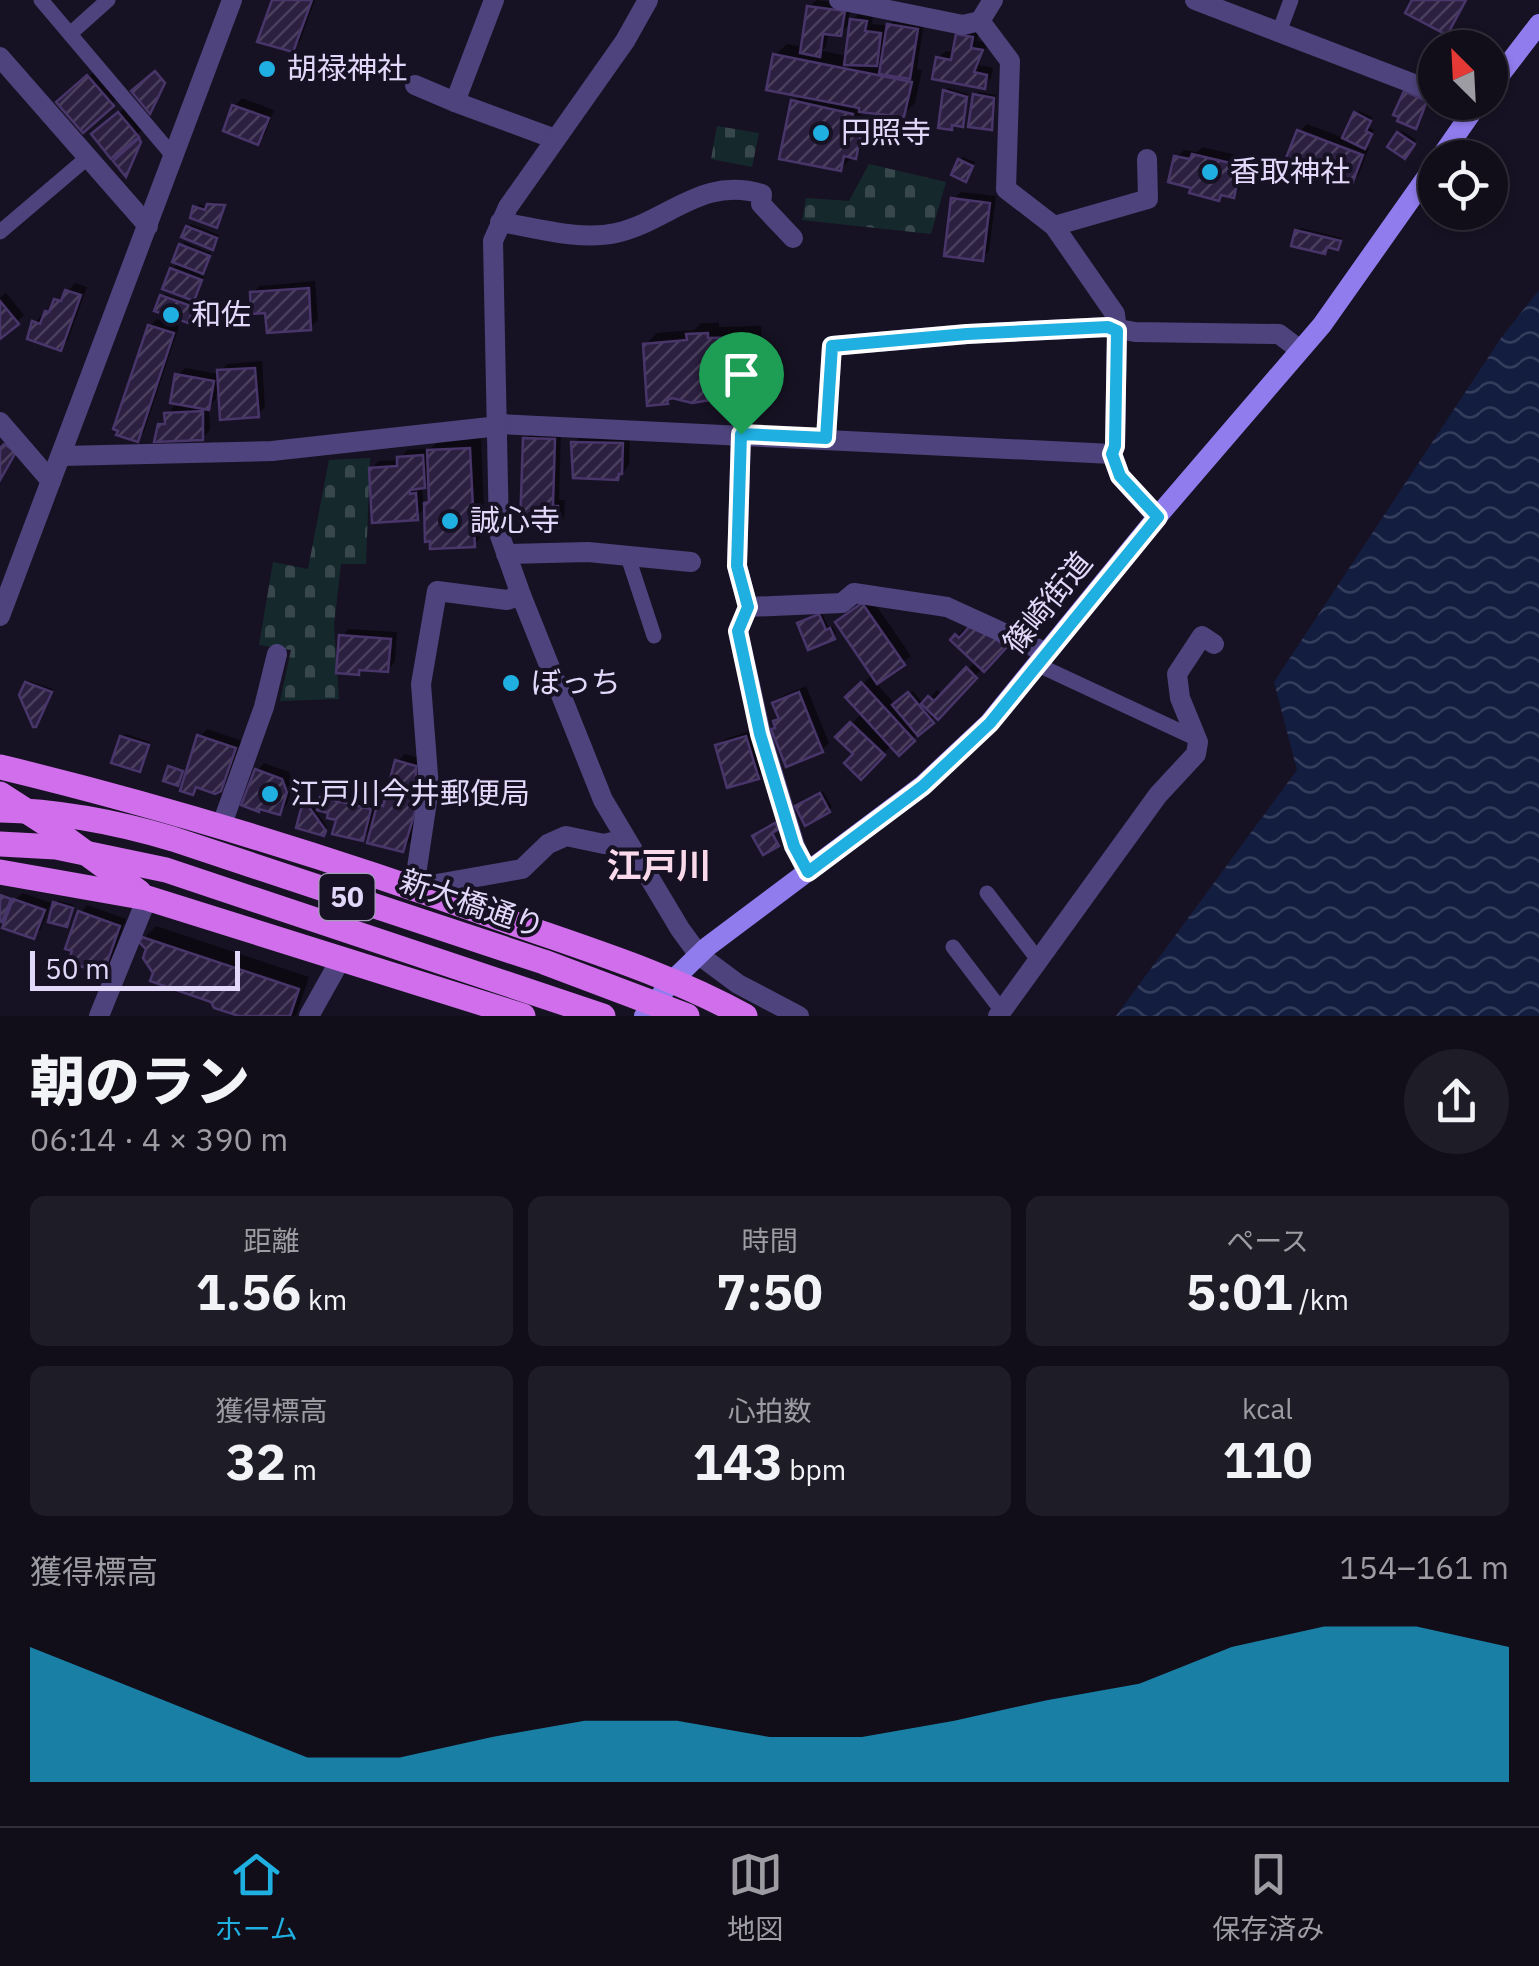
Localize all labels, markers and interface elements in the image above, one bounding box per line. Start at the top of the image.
north arrow [1418,30,1508,120]
map controls [1418,30,1508,230]
place label: 胡禄神社 [287,48,407,87]
marker: 胡禄神社 [256,58,278,80]
place label: 円照寺 [841,112,931,151]
marker: 円照寺 [810,122,832,144]
button: locate [1418,140,1508,230]
place label: 香取神社 [1230,151,1350,190]
marker: 香取神社 [1199,161,1221,183]
place label: 和佐 [191,294,251,333]
marker: 和佐 [160,304,182,326]
pin [699,332,784,435]
icon: arrive [714,347,769,402]
place label: 誠心寺 [470,500,560,539]
marker: 誠心寺 [439,510,461,532]
street label: 篠崎街道 [994,543,1100,661]
place label: ぼっち [531,662,621,701]
marker: ぼっち [500,672,522,694]
place label: 江戸川今井郵便局 [290,773,530,812]
marker: 江戸川今井郵便局 [259,783,281,805]
district label: 江戸川 [606,842,712,888]
street label: 新大橋通り [395,860,550,945]
road number: 50 [320,874,374,920]
scale bar [30,946,240,990]
text: 50 m [45,950,110,987]
text: 朝のラン [30,1045,250,1116]
button: share [1404,1049,1509,1154]
text: 06:14 · 4 × 390 m [30,1118,288,1160]
text: 距離 [243,1222,300,1259]
text: 時間 [741,1222,798,1259]
text: ペース [1226,1222,1309,1259]
text: 1.56 [196,1259,301,1324]
text: 7:50 [716,1259,823,1324]
text: 5:01 [1186,1259,1292,1324]
text: km [301,1281,347,1318]
text: /km [1292,1281,1349,1318]
text: kcal [1242,1390,1293,1427]
text: 獲得標高 [215,1392,328,1429]
text: 心拍数 [727,1392,812,1429]
text: 110 [1223,1427,1313,1492]
text: 32 [226,1429,286,1494]
text: 143 [693,1429,783,1494]
text: m [286,1451,317,1488]
text: bpm [783,1451,846,1488]
text: 154–161 m [1339,1546,1509,1588]
text: 獲得標高 [30,1550,158,1592]
tab: ホーム [215,1847,298,1947]
tab: 地図 [727,1847,783,1947]
tab: 保存済み [1212,1847,1324,1947]

